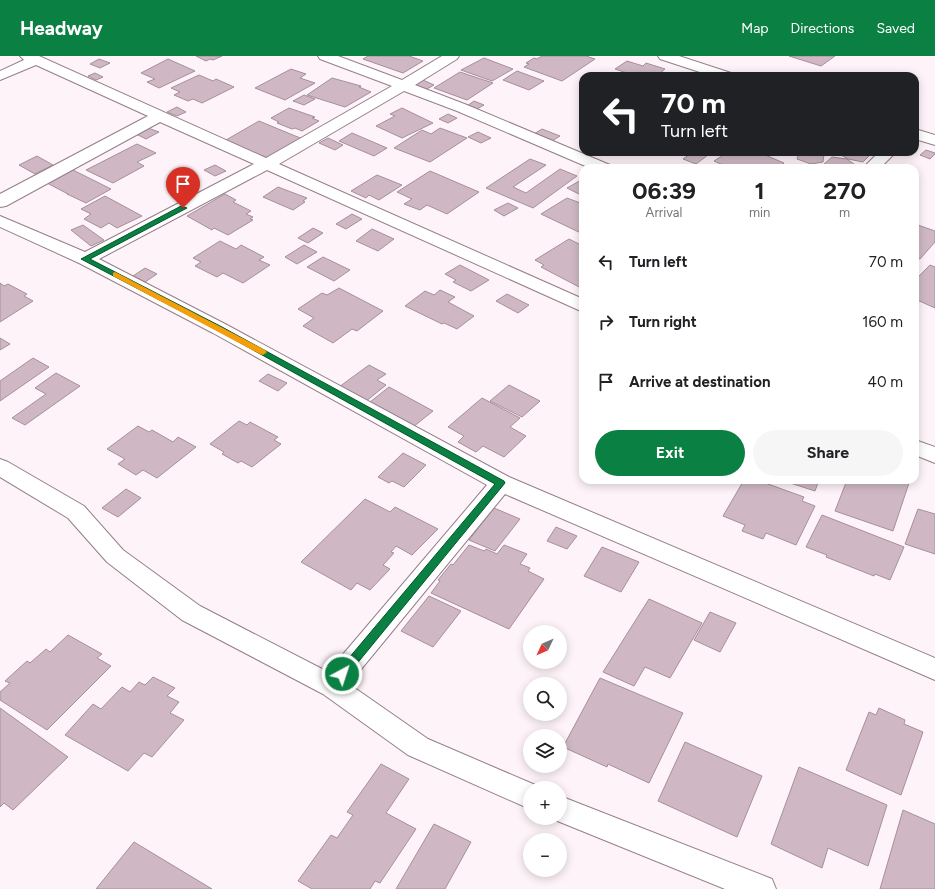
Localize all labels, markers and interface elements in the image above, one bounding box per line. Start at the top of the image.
text: Headway [20,17,103,40]
text: Map [741,20,769,37]
text: Directions [791,20,854,37]
text: Saved [876,20,915,37]
text: 70 m [661,86,726,120]
icon: left [595,88,647,140]
text: Turn left [661,120,728,142]
pin [166,167,200,208]
icon: arrive [172,173,194,195]
text: 06:39 [632,176,696,205]
text: 1 [755,176,765,205]
text: 270 [823,176,866,205]
text: Arrival [646,205,682,220]
text: min [749,205,770,220]
text: m [839,205,850,220]
icon: left [595,251,617,273]
text: Turn left [629,253,687,271]
text: 70 m [869,253,903,271]
icon: right [595,311,617,333]
text: Turn right [629,313,697,331]
text: 160 m [862,313,903,331]
icon: arrive [595,371,617,393]
text: Arrive at destination [629,373,770,391]
text: 40 m [868,373,903,391]
button: Exit [595,430,745,476]
button: Share [753,430,903,476]
north arrow [523,625,567,669]
map controls [523,625,567,877]
position arrow [321,653,363,695]
button: search [523,677,567,721]
button: layers [523,729,567,773]
button: + [523,781,567,825]
button: − [523,833,567,877]

